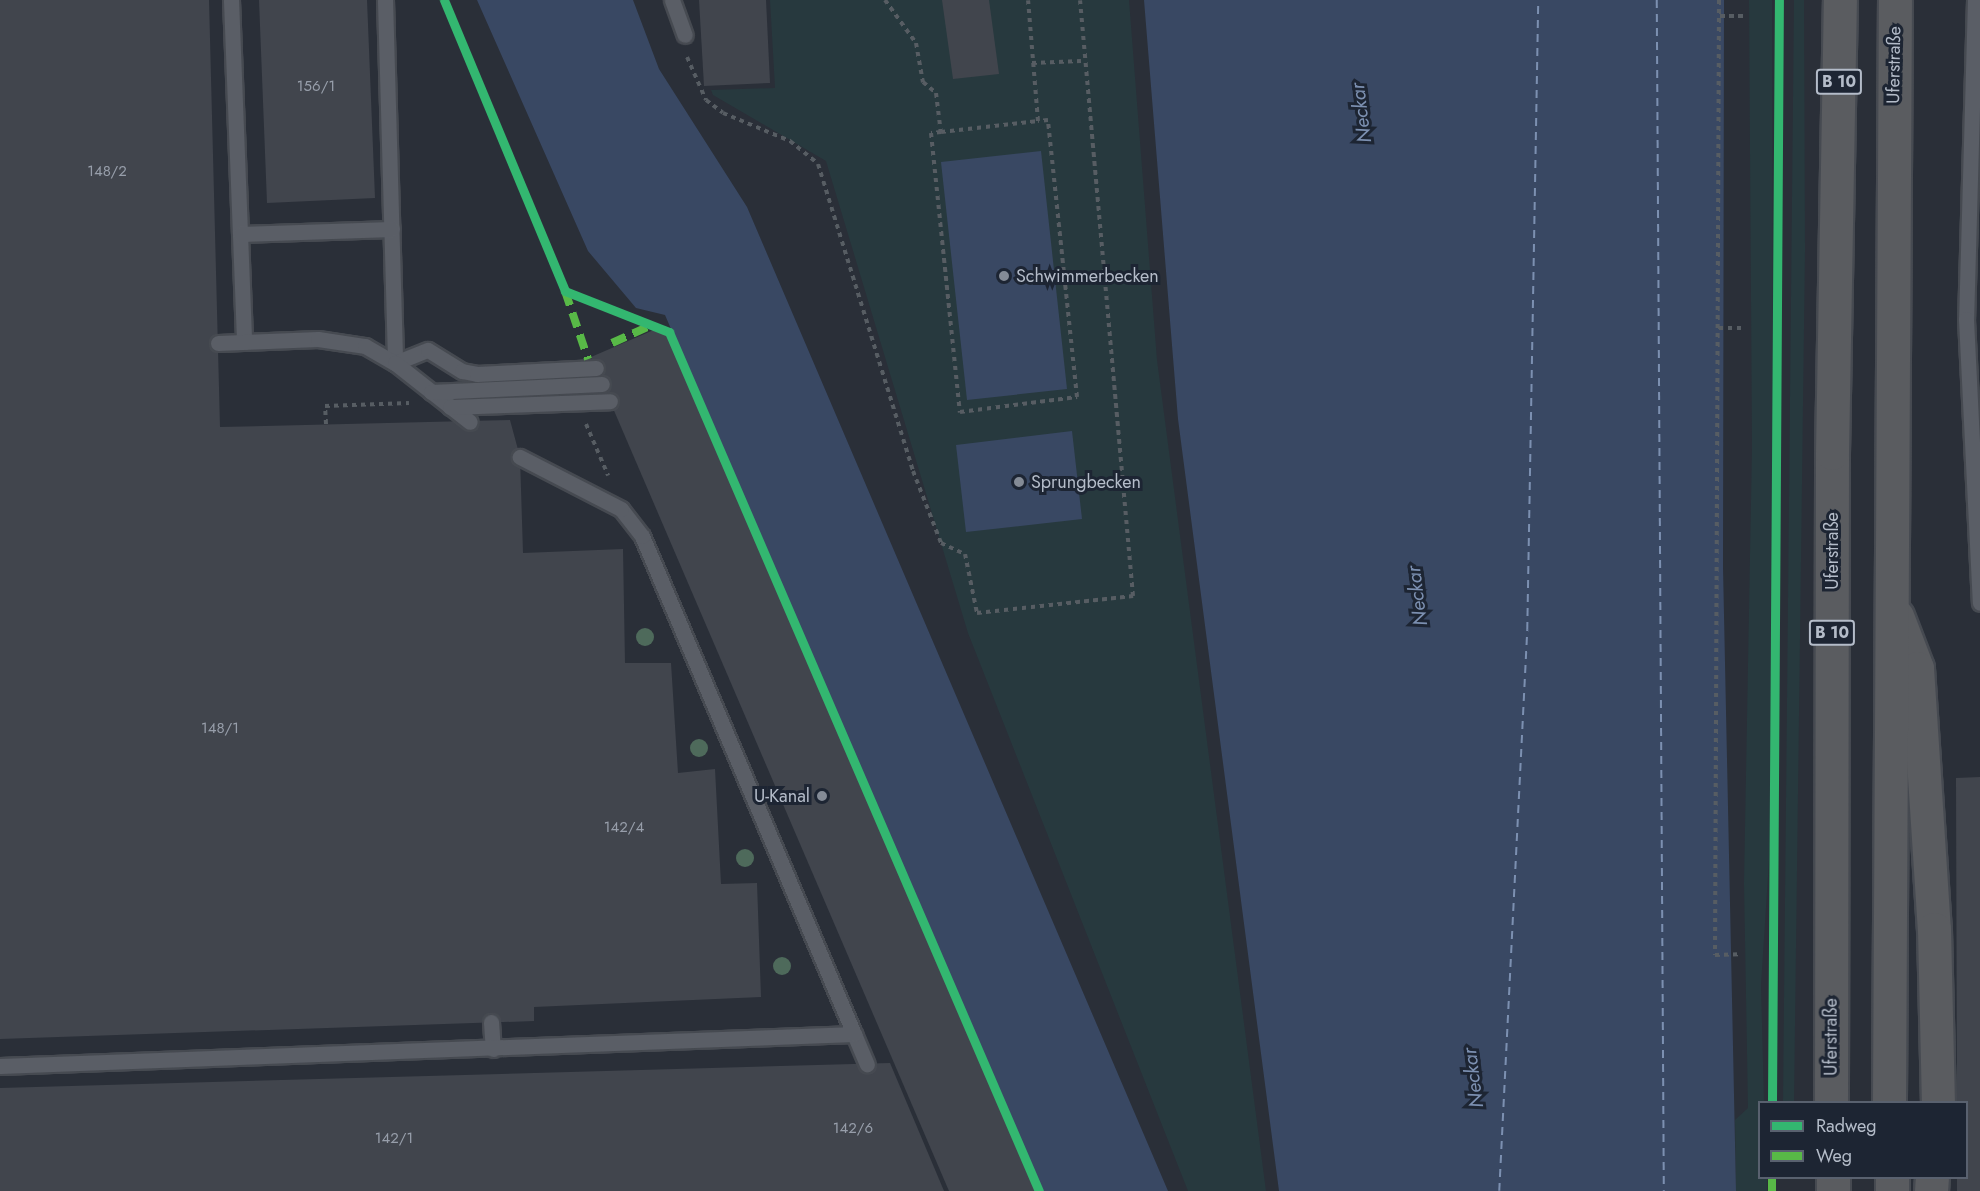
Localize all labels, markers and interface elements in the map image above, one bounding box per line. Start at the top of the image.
street label: Uferstraße [1883,26,1905,104]
road number: B 10 [1815,69,1863,95]
house number: 156/1 [297,78,335,96]
water label: Neckar [1345,81,1377,145]
house number: 148/2 [87,163,127,181]
place label: Schwimmerbecken [1016,265,1159,287]
marker: Schwimmerbecken [997,269,1011,283]
place label: Sprungbecken [1031,471,1141,493]
marker: Sprungbecken [1012,475,1026,489]
street label: Uferstraße [1821,512,1843,590]
water label: Neckar [1401,564,1433,628]
road number: B 10 [1808,620,1856,646]
house number: 148/1 [201,720,239,738]
place label: U-Kanal [754,785,810,807]
marker: U-Kanal [815,789,829,803]
house number: 142/4 [604,819,644,837]
street label: Uferstraße [1820,998,1842,1076]
water label: Neckar [1457,1046,1489,1110]
legend [1758,1101,1968,1179]
text: Radweg [1816,1113,1877,1139]
house number: 142/6 [833,1120,873,1138]
house number: 142/1 [375,1130,413,1148]
text: Weg [1816,1143,1852,1169]

